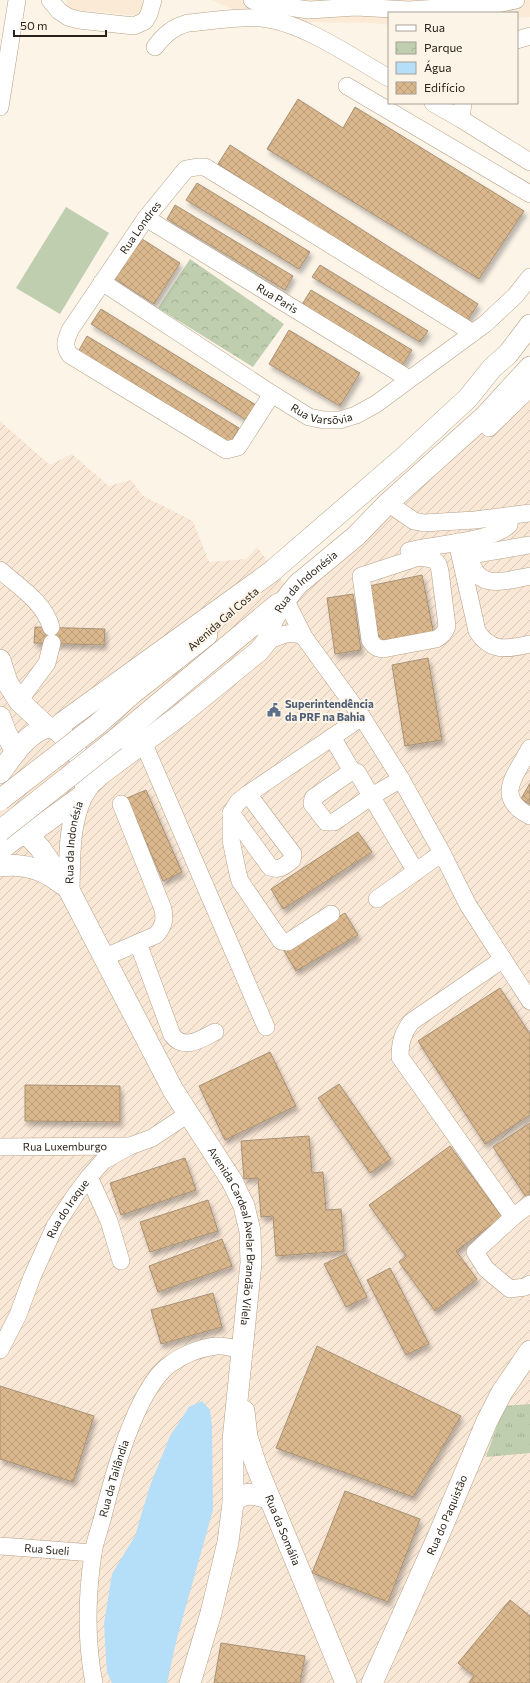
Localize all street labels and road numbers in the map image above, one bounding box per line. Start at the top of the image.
street label: Rua Londres [117,198,163,256]
street label: Rua Paris [254,280,301,316]
street label: Rua Varsōvia [289,400,354,426]
street label: Rua da Indonésia [271,547,339,615]
street label: Avenida Gal Costa [185,584,261,653]
street label: Rua da Indonésia [62,799,85,884]
street label: Rua Luxemburgo [23,1139,108,1153]
street label: Avenida Cardeal Avelar Brandão Vilela [206,1144,258,1326]
street label: Rua do Iraque [43,1176,91,1240]
street label: Rua da Tailândia [96,1438,131,1518]
street label: Rua do Paquistão [423,1472,470,1557]
street label: Rua da Somália [263,1493,304,1567]
street label: Rua Sueli [24,1541,70,1557]

